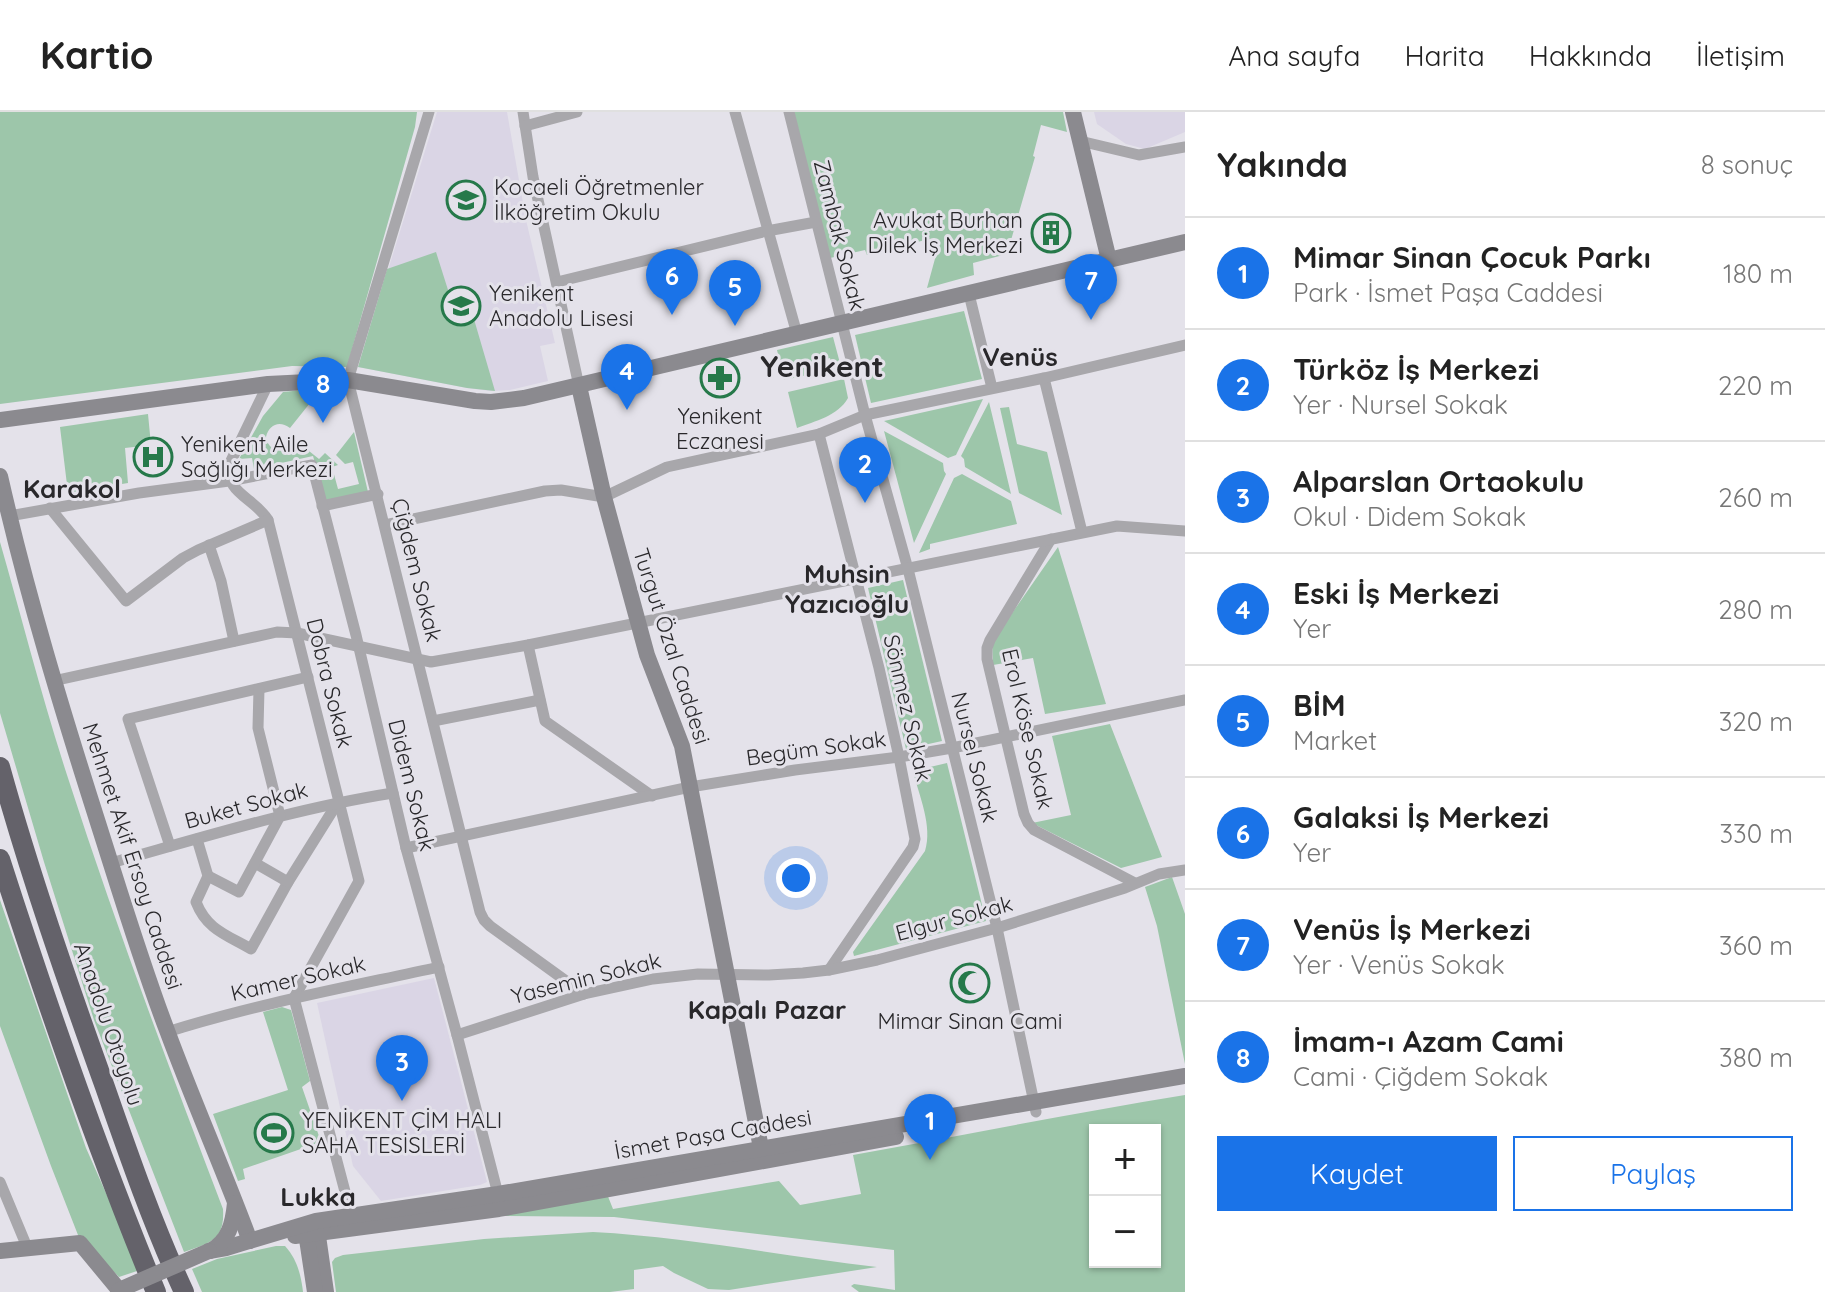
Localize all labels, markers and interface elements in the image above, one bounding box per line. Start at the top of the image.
text: Kartio [40,31,153,79]
text: Ana sayfa [1228,38,1360,73]
text: Harita [1404,38,1485,73]
text: Hakkında [1529,38,1652,73]
text: İletişim [1696,38,1785,73]
text: Yakında [1217,143,1348,186]
text: 8 sonuç [1701,148,1793,181]
street label: Zambak Sokak [808,157,872,313]
place label: Kocaeli Öğretmenler İlköğretim Okulu [494,173,705,226]
school or university icon: Kocaeli Öğretmenler İlköğretim Okulu [445,179,487,221]
place label: Avukat Burhan Dilek İş Merkezi [868,206,1023,259]
building icon: Avukat Burhan Dilek İş Merkezi [1030,212,1072,254]
text: Mimar Sinan Çocuk Parkı [1293,238,1651,276]
pin: 6 [646,249,698,315]
pin: 7 [1065,254,1117,320]
text: 1 [1238,257,1248,290]
text: 180 m [1723,257,1793,290]
pin: 5 [709,260,761,326]
text: Park · İsmet Paşa Caddesi [1293,276,1603,309]
place label: Yenikent Anadolu Lisesi [489,279,634,332]
school or university icon: Yenikent Anadolu Lisesi [440,285,482,327]
district label: Venüs [982,340,1058,373]
pin: 4 [601,344,653,410]
district label: Yenikent [760,347,884,385]
text: Türköz İş Merkezi [1293,350,1539,388]
pin: 8 [297,357,349,423]
pharmacy icon: Yenikent Eczanesi [699,357,741,399]
text: 2 [1236,369,1250,402]
text: 220 m [1718,369,1793,402]
text: Yer · Nursel Sokak [1293,388,1508,421]
place label: Yenikent Eczanesi [676,402,764,455]
place label: Yenikent Aile Sağlığı Merkezi [181,430,333,483]
hospital icon: Yenikent Aile Sağlığı Merkezi [132,436,174,478]
pin: 2 [839,437,891,503]
text: Alparslan Ortaokulu [1293,462,1584,500]
district label: Karakol [23,472,121,505]
text: 3 [1236,481,1250,514]
text: 260 m [1718,481,1793,514]
street label: Çiğdem Sokak [386,495,448,645]
text: Okul · Didem Sokak [1293,500,1526,533]
street label: Turgut Özal Caddesi [627,544,717,748]
district label: Muhsin Yazıcıoğlu [785,557,909,620]
text: Eski İş Merkezi [1293,574,1499,612]
text: 4 [1235,593,1251,626]
text: 280 m [1718,593,1793,626]
text: Yer [1293,612,1331,645]
street label: Dobra Sokak [300,615,360,751]
street label: Sönmez Sokak [878,632,938,784]
street label: Erol Köse Sokak [996,646,1060,812]
text: BİM [1293,686,1345,724]
street label: Nursel Sokak [945,689,1005,825]
text: 5 [1236,705,1250,738]
text: 320 m [1719,705,1793,738]
street label: Didem Sokak [382,716,442,854]
street label: Mehmet Akif Ersoy Caddesi [77,719,189,993]
street label: Begüm Sokak [744,724,888,772]
text: Market [1293,724,1377,757]
street label: Buket Sokak [181,775,311,835]
text: Galaksi İş Merkezi [1293,798,1549,836]
text: 6 [1236,817,1250,850]
text: 330 m [1719,817,1793,850]
text: Yer [1293,836,1331,869]
your location [776,858,816,898]
street label: Elgur Sokak [892,889,1016,947]
text: Venüs İş Merkezi [1293,910,1531,948]
text: 7 [1236,929,1250,962]
text: 360 m [1719,929,1793,962]
street label: Anadolu Otoyolu [68,939,150,1109]
street label: Yasemin Sokak [508,946,664,1010]
text: Yer · Venüs Sokak [1293,948,1505,981]
street label: Kamer Sokak [228,949,368,1007]
mosque icon: Mimar Sinan Cami [949,962,991,1004]
district label: Kapalı Pazar [688,993,846,1026]
place label: Mimar Sinan Cami [877,1007,1063,1035]
text: İmam-ı Azam Cami [1293,1022,1564,1060]
pin: 3 [376,1035,428,1101]
text: 8 [1236,1041,1250,1074]
text: 380 m [1719,1041,1793,1074]
text: Cami · Çiğdem Sokak [1293,1060,1548,1093]
pin: 1 [904,1094,956,1160]
street label: İsmet Paşa Caddesi [612,1103,814,1165]
place label: YENİKENT ÇİM HALI SAHA TESİSLERİ [302,1106,502,1159]
sports icon: YENİKENT ÇİM HALI SAHA TESİSLERİ [253,1112,295,1154]
map controls [1089,1124,1161,1268]
button: + [1089,1124,1161,1196]
button: Kaydet [1217,1136,1497,1211]
button: Paylaş [1513,1136,1793,1211]
district label: Lukka [280,1180,356,1213]
button: − [1089,1196,1161,1268]

